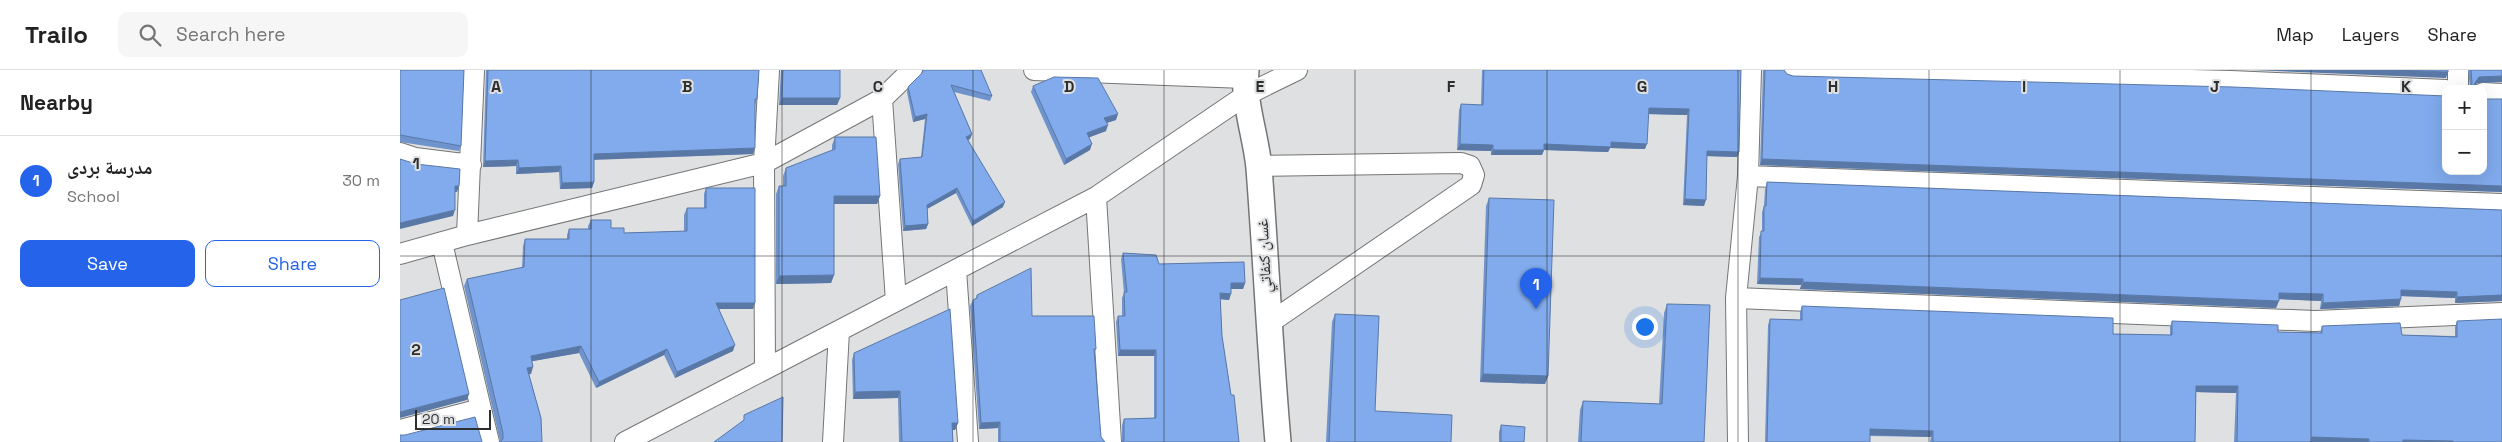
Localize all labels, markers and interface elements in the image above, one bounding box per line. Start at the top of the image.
search box [118,12,468,57]
text: Trailo [25,19,88,50]
icon: search [136,21,164,49]
text: Search here [176,22,286,47]
text: Map [2276,23,2314,46]
text: Layers [2342,23,2399,46]
text: Share [2427,23,2477,46]
text: A [491,76,501,97]
text: B [682,76,692,97]
text: C [873,76,883,97]
text: D [1064,76,1074,97]
text: E [1256,76,1265,97]
text: F [1447,76,1456,97]
text: G [1637,76,1647,97]
text: H [1828,76,1838,97]
text: I [2022,76,2026,97]
text: J [2210,76,2220,97]
text: K [2401,76,2411,97]
map controls [2442,85,2487,175]
button: + [2442,85,2487,130]
text: Nearby [20,89,93,116]
button: − [2442,130,2487,175]
text: 1 [412,153,420,174]
text: مدرسة بردى [67,155,152,180]
text: 1 [32,170,40,191]
text: 30 m [342,170,380,191]
text: School [67,186,120,207]
street label: غسان كنفاتي [1252,218,1278,294]
button: Save [20,240,195,287]
button: Share [205,240,380,287]
pin: 1 [1520,268,1552,309]
your location [1632,314,1658,340]
text: 2 [411,339,421,360]
scale bar [415,407,491,430]
text: 20 m [422,410,455,428]

